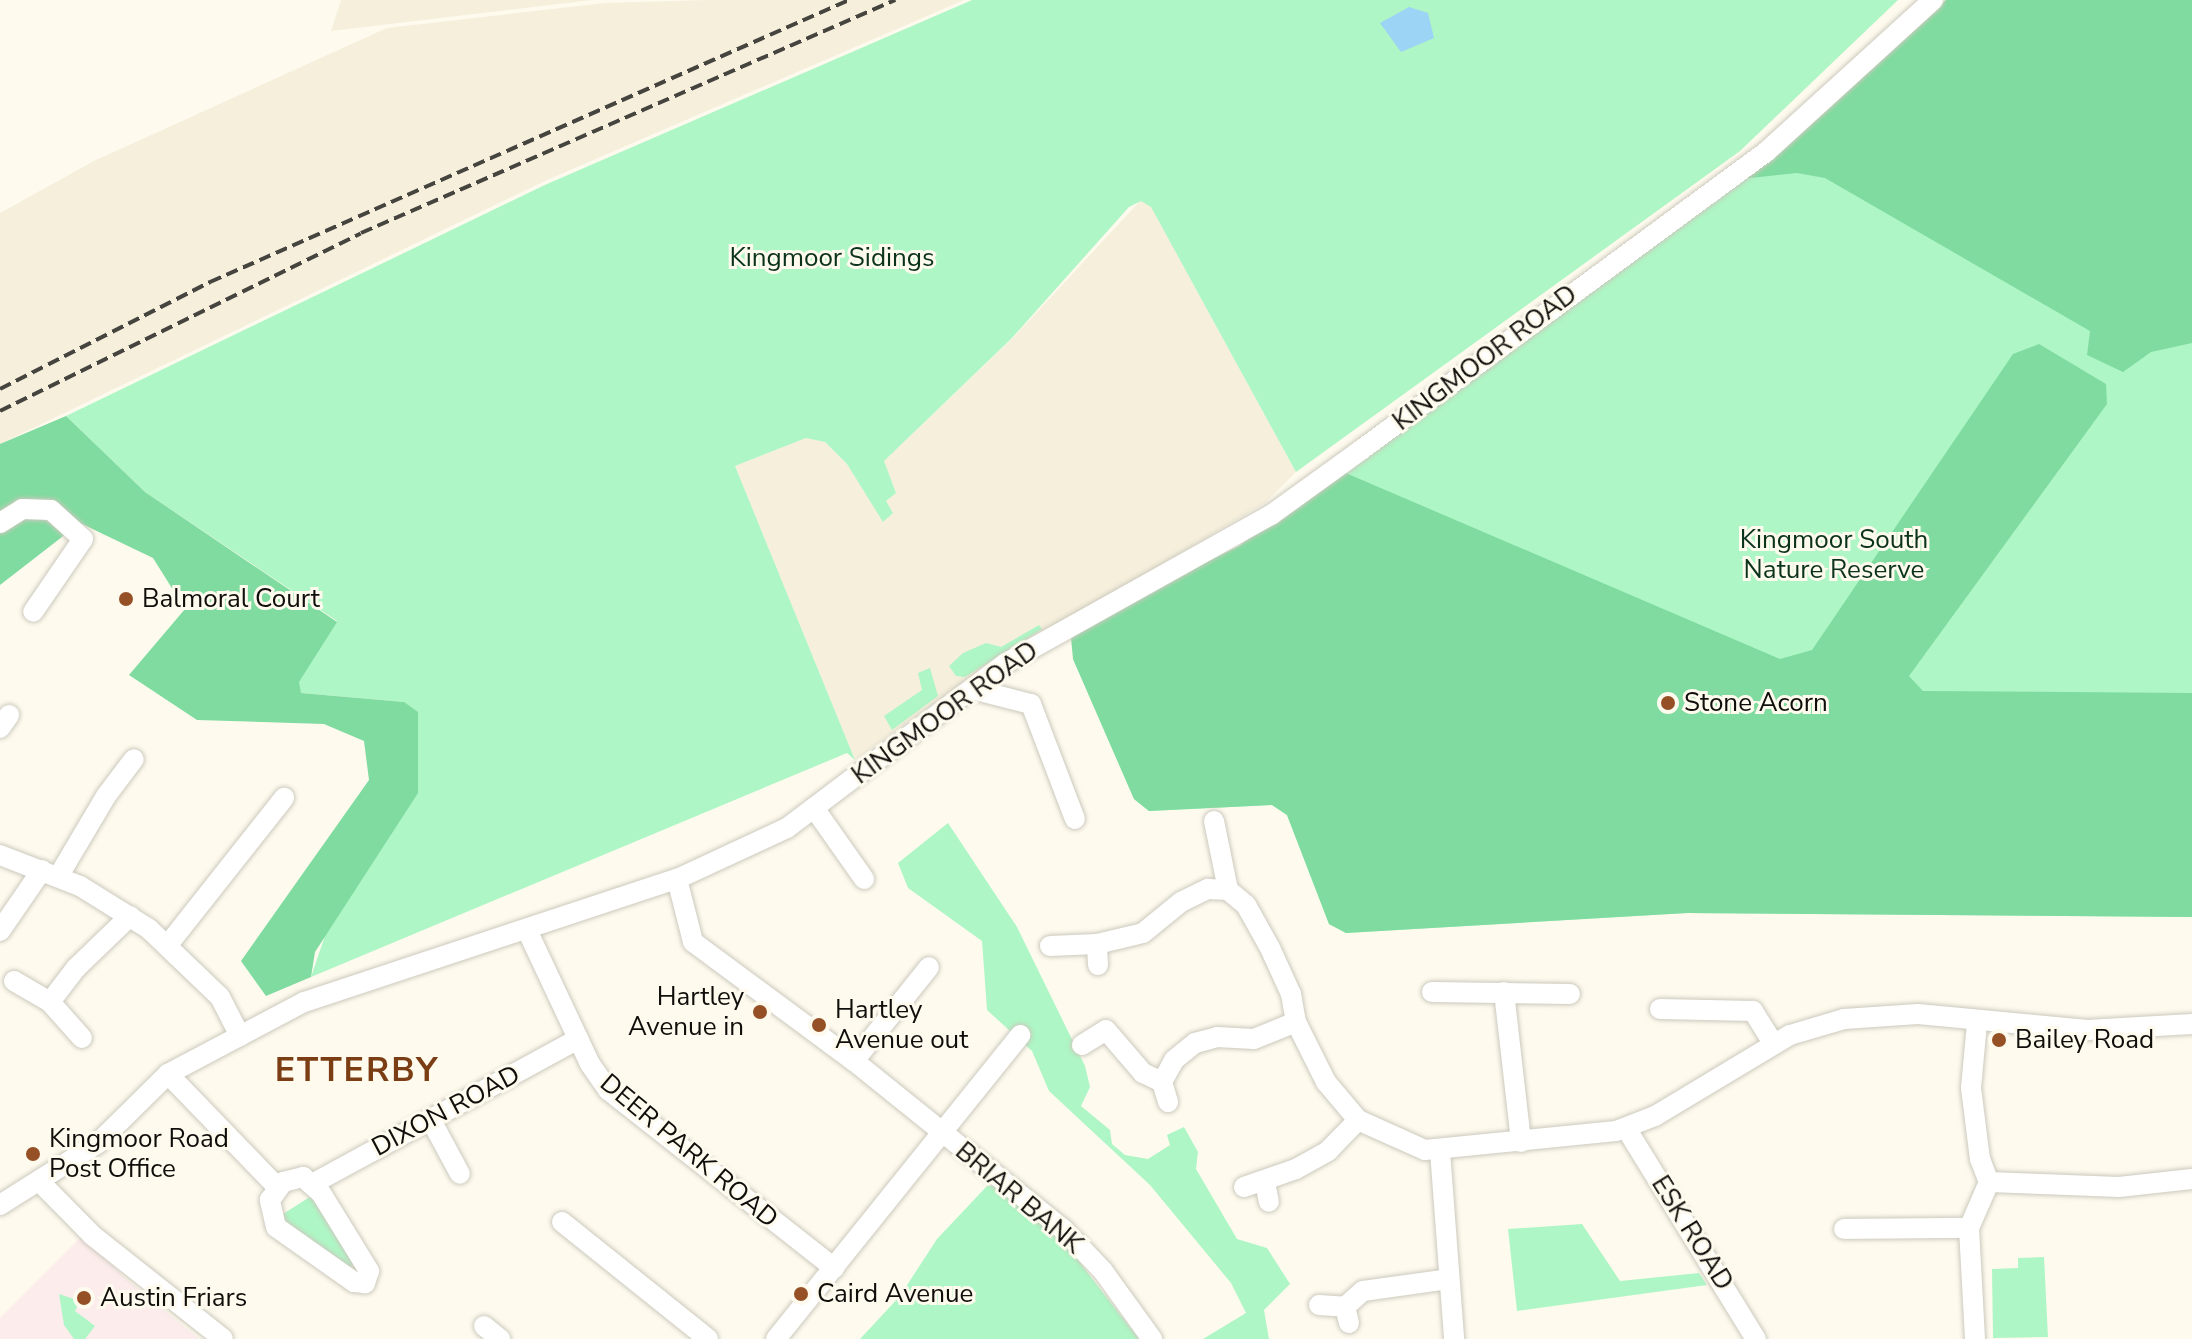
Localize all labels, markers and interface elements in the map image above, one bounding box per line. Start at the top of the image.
park label: Kingmoor Sidings [729,242,935,274]
street label: KINGMOOR ROAD [1387,279,1583,437]
park label: Kingmoor South Nature Reserve [1740,524,1928,586]
place label: Balmoral Court [142,583,320,615]
marker: Balmoral Court [117,590,135,608]
street label: KINGMOOR ROAD [846,635,1044,791]
place label: Stone Acorn [1684,687,1828,719]
marker: Stone Acorn [1659,694,1677,712]
place label: Hartley Avenue in [628,981,744,1042]
place label: Hartley Avenue out [835,994,968,1056]
marker: Hartley Avenue in [751,1003,769,1021]
marker: Hartley Avenue out [810,1016,828,1034]
place label: Bailey Road [2015,1024,2154,1056]
marker: Bailey Road [1990,1031,2008,1049]
district label: ETTERBY [275,1051,439,1091]
street label: DIXON ROAD [367,1059,525,1163]
street label: DEER PARK ROAD [594,1067,784,1235]
place label: Kingmoor Road Post Office [49,1123,229,1184]
street label: BRIAR BANK [949,1136,1089,1260]
marker: Kingmoor Road Post Office [24,1145,42,1163]
street label: ESK ROAD [1645,1170,1739,1296]
place label: Caird Avenue [817,1278,973,1310]
place label: Austin Friars [100,1282,247,1314]
marker: Caird Avenue [792,1285,810,1303]
marker: Austin Friars [75,1289,93,1307]

